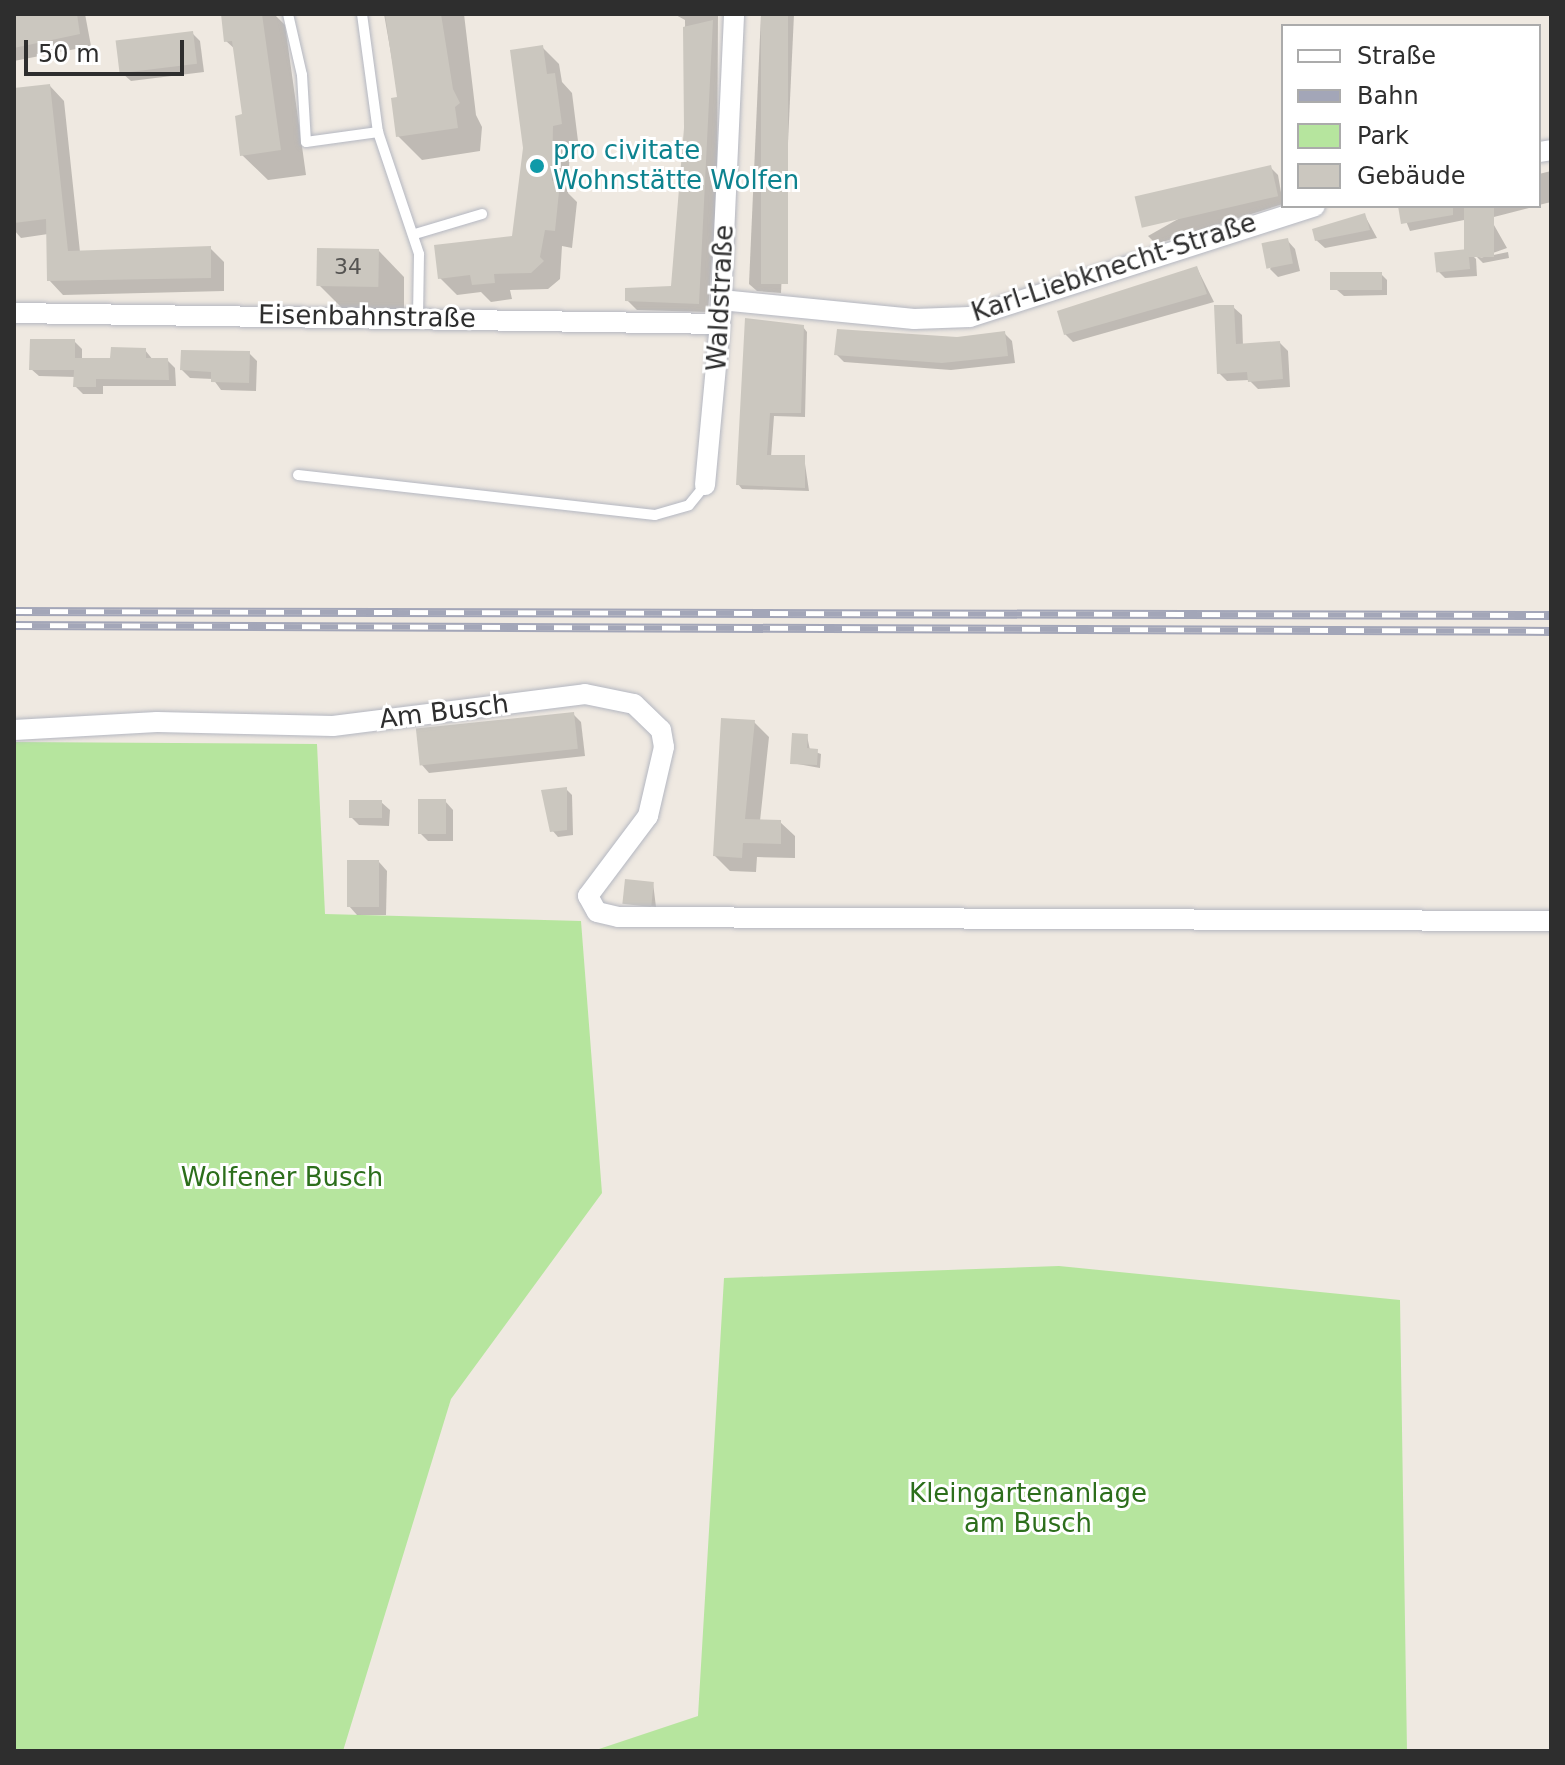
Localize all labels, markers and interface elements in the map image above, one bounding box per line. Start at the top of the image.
scale bar [28,24,188,74]
legend [1281,24,1541,208]
text: 50 m [38,40,100,68]
text: Straße [1357,42,1436,70]
text: Bahn [1357,82,1419,110]
text: Park [1357,122,1409,150]
place label: pro civitate Wohnstätte Wolfen [553,135,799,196]
marker: pro civitate Wohnstätte Wolfen [528,157,546,175]
text: Gebäude [1357,162,1466,190]
street label: Karl-Liebknecht-Straße [968,207,1260,329]
street label: Waldstraße [702,224,740,372]
house number: 34 [334,254,362,280]
street label: Eisenbahnstraße [258,300,476,334]
street label: Am Busch [378,689,510,735]
park label: Wolfener Busch [181,1162,383,1194]
park label: Kleingartenanlage am Busch [909,1478,1147,1540]

